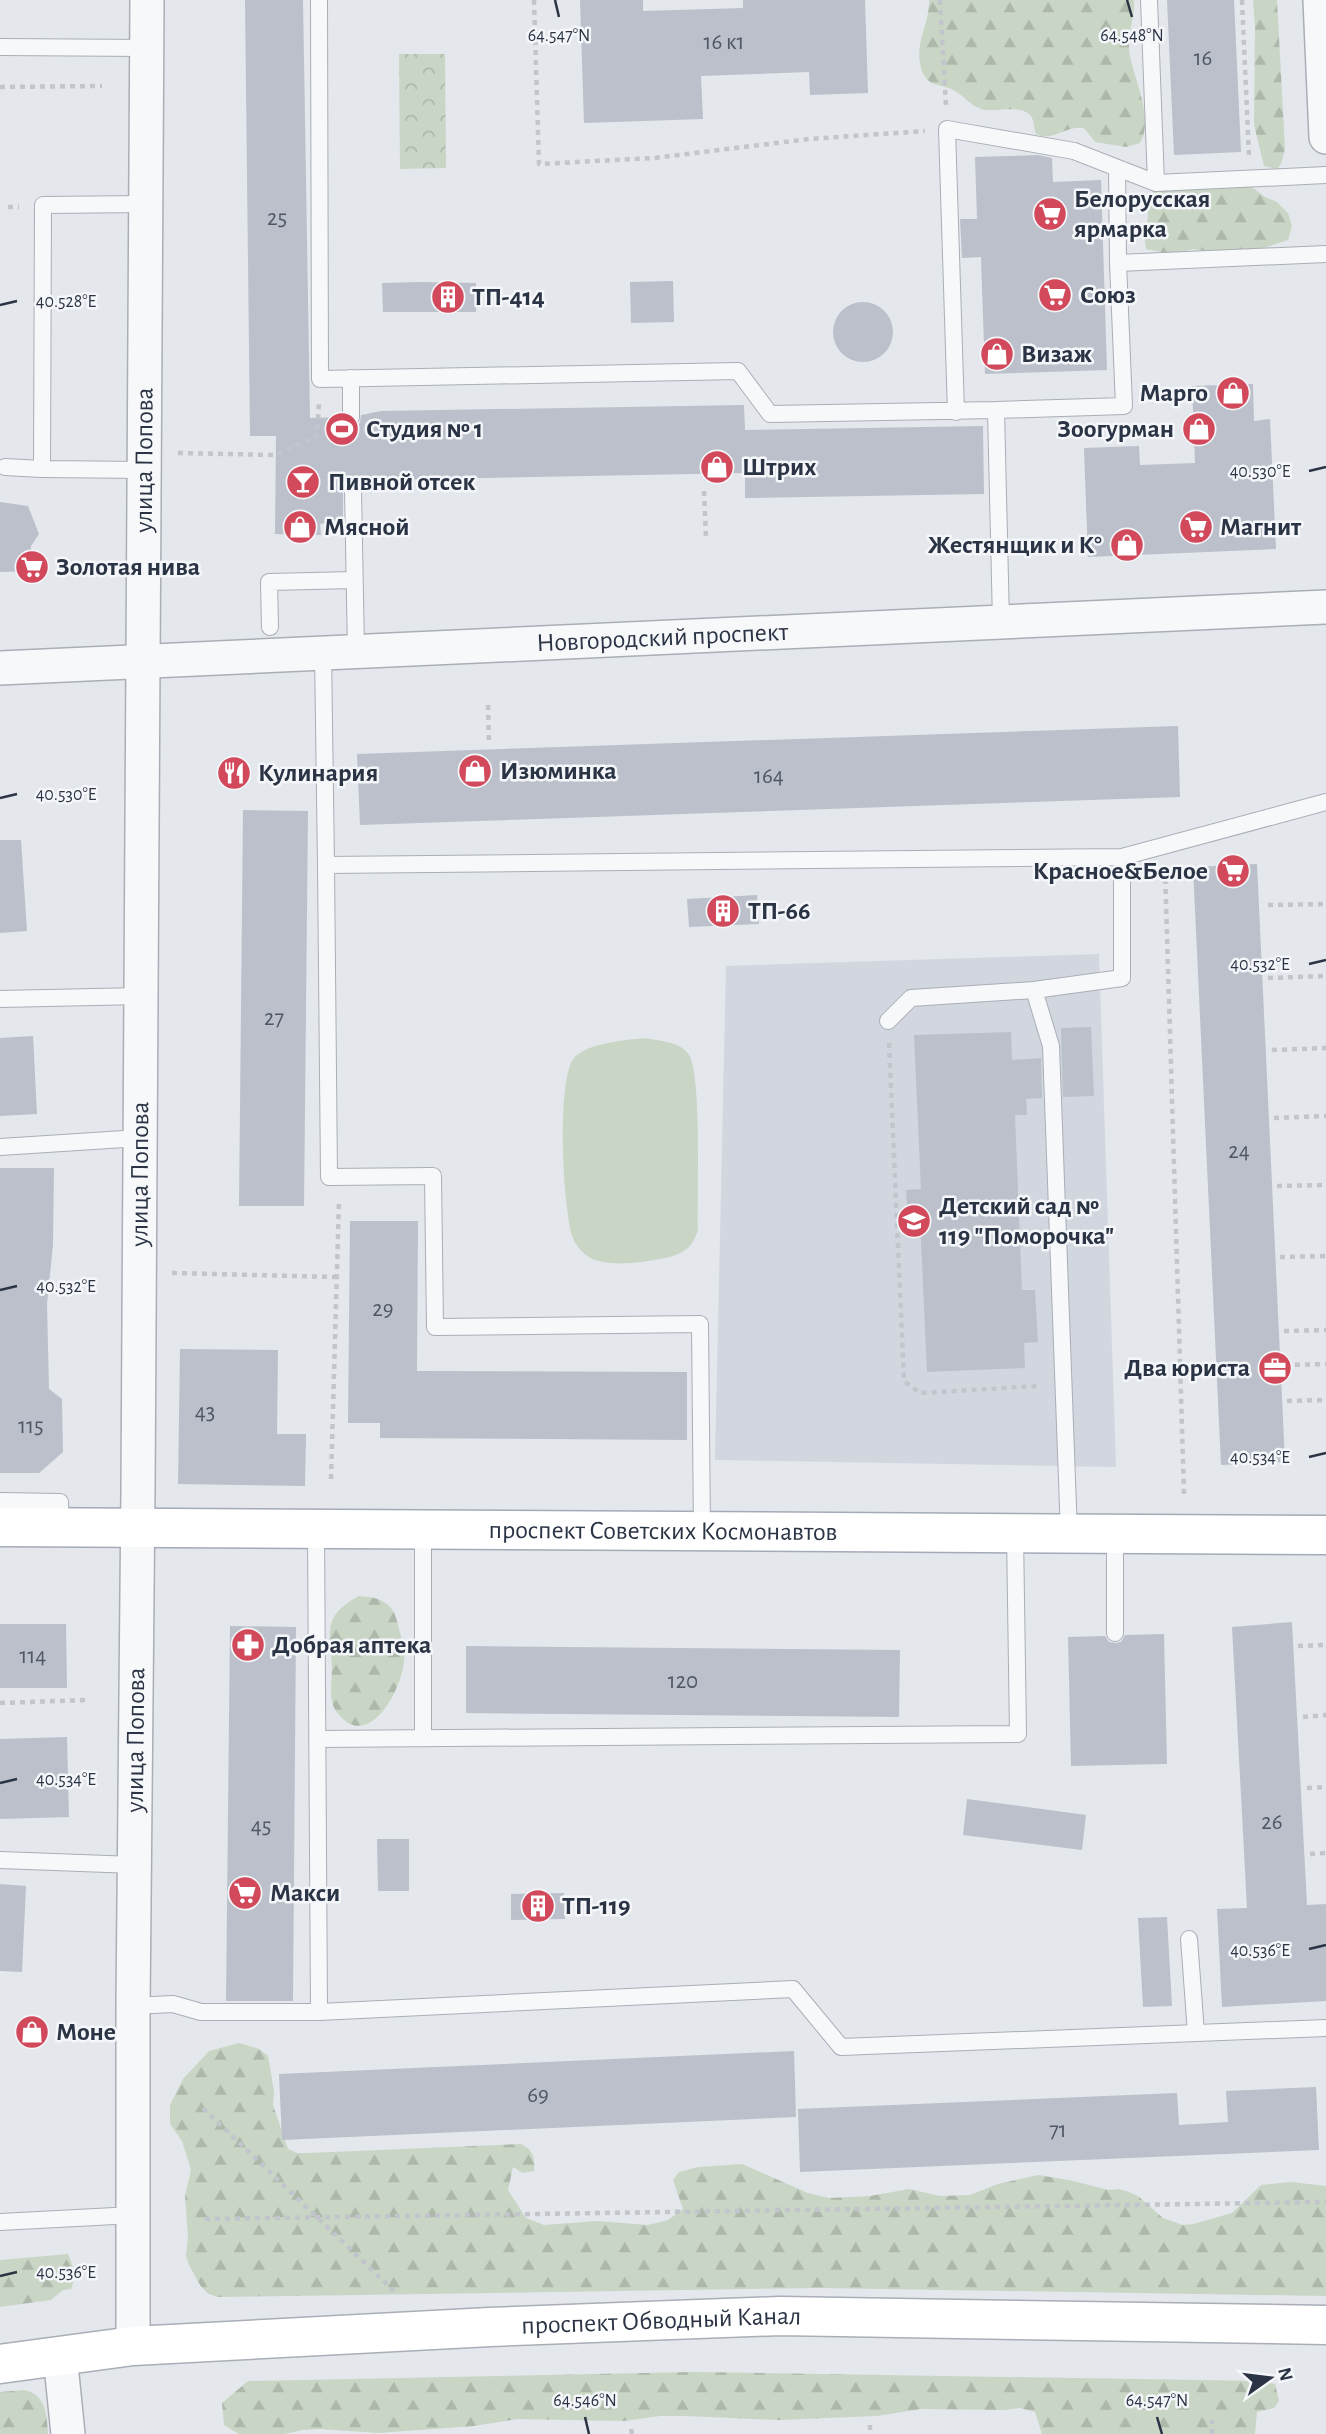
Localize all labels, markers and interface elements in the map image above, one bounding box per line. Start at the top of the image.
text: 64.547°N [528,27,590,45]
text: 64.548°N [1100,27,1164,45]
house number: 16 к1 [704,31,745,54]
house number: 16 [1194,47,1212,70]
place label: Белорусская ярмарка [1074,186,1210,242]
supermarket icon: Белорусская ярмарка [1031,195,1069,233]
house number: 25 [267,207,287,230]
supermarket icon: Союз [1036,276,1074,314]
building icon: ТП-414 [429,278,467,316]
place label: Союз [1080,282,1136,308]
place label: ТП-414 [472,284,545,310]
text: 40.528°E [36,293,97,311]
shop icon: Визаж [978,335,1016,373]
place label: Визаж [1021,341,1093,367]
shop icon: Марго [1214,374,1252,412]
place label: Марго [1139,380,1208,406]
street label: улица Попова [131,387,158,534]
sports icon: Студия № 1 [323,410,361,448]
shop icon: Зоогурман [1180,410,1218,448]
place label: Студия № 1 [366,416,483,442]
place label: Зоогурман [1057,416,1174,442]
shop icon: Штрих [698,448,736,486]
place label: Штрих [742,454,816,480]
bar icon: Пивной отсек [284,463,322,501]
text: 40.530°E [1230,463,1291,481]
place label: Пивной отсек [328,469,475,495]
shop icon: Мясной [281,508,319,546]
supermarket icon: Магнит [1177,508,1215,546]
place label: Мясной [324,514,410,540]
place label: Магнит [1220,514,1302,540]
shop icon: Жестянщик и К° [1108,526,1146,564]
place label: Жестянщик и К° [928,532,1102,558]
supermarket icon: Золотая нива [13,548,51,586]
place label: Золотая нива [56,554,200,580]
street label: Новгородский проспект [536,619,789,656]
shop icon: Изюминка [456,752,494,790]
restaurant icon: Кулинария [215,754,253,792]
place label: Изюминка [500,758,617,784]
place label: Кулинария [258,760,378,786]
house number: 164 [754,765,784,788]
text: 40.530°E [36,786,97,804]
supermarket icon: Красное&Белое [1214,852,1252,890]
place label: Красное&Белое [1033,858,1208,884]
building icon: ТП-66 [704,892,742,930]
place label: ТП-66 [748,898,811,924]
text: 40.532°E [1230,956,1290,974]
house number: 27 [264,1007,284,1030]
street label: улица Попова [126,1101,153,1248]
house number: 24 [1228,1140,1250,1163]
place label: Детский сад № 119 "Поморочка" [939,1193,1114,1249]
school or university icon: Детский сад № 119 "Поморочка" [895,1202,933,1240]
text: 40.532°E [36,1278,96,1296]
house number: 29 [372,1298,394,1321]
office icon: Два юриста [1256,1349,1294,1387]
place label: Два юриста [1124,1355,1250,1381]
house number: 43 [195,1401,215,1424]
house number: 115 [18,1415,44,1438]
text: 40.534°E [1230,1449,1290,1467]
street label: проспект Советских Космонавтов [488,1517,838,1545]
pharmacy icon: Добрая аптека [229,1626,267,1664]
place label: Добрая аптека [272,1632,431,1658]
house number: 114 [20,1645,46,1668]
street label: улица Попова [122,1667,149,1814]
house number: 120 [668,1670,698,1693]
text: 40.534°E [36,1771,96,1789]
house number: 26 [1261,1811,1283,1834]
house number: 45 [251,1815,271,1838]
supermarket icon: Макси [226,1874,264,1912]
place label: Макси [270,1880,340,1906]
building icon: ТП-119 [519,1887,557,1925]
place label: ТП-119 [562,1893,631,1919]
text: 40.536°E [1230,1942,1290,1960]
shop icon: Моне [13,2013,51,2051]
place label: Моне [56,2019,116,2045]
house number: 69 [527,2084,549,2107]
house number: 71 [1049,2119,1067,2142]
text: 40.536°E [36,2264,96,2282]
street label: проспект Обводный Канал [521,2303,801,2339]
north arrow [1235,2343,1305,2413]
text: N [1274,2366,1296,2383]
text: 64.546°N [553,2392,617,2410]
text: 64.547°N [1126,2392,1188,2410]

